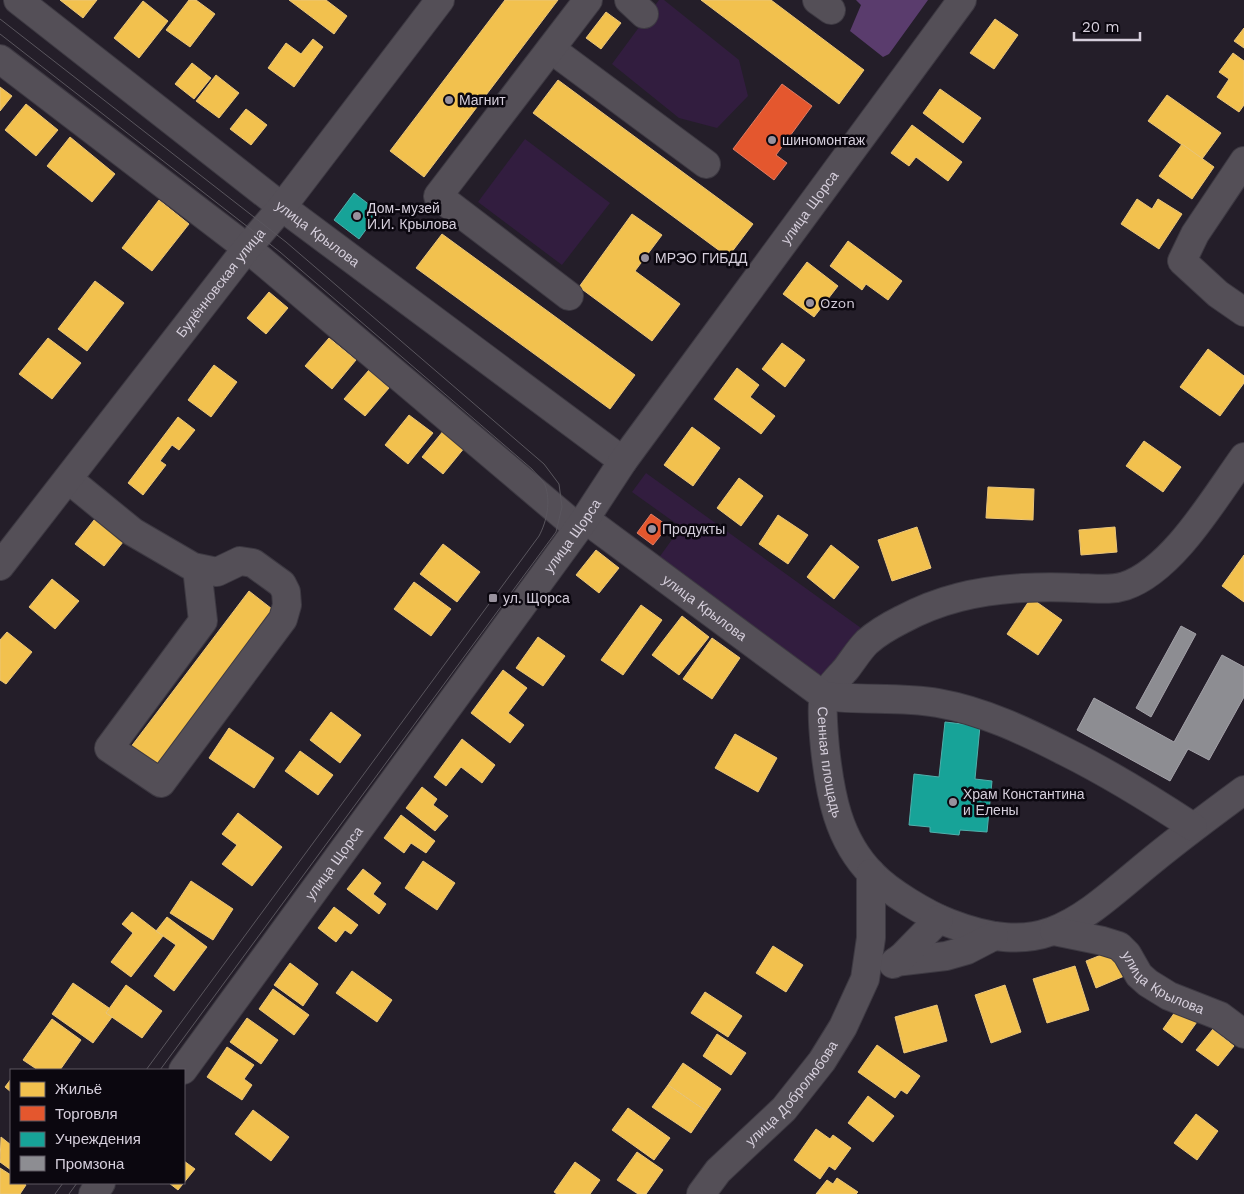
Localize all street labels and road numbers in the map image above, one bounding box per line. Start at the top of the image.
street label: улица Щорса [777,168,842,247]
street label: улица Крылова [273,197,363,270]
street label: Будённовская улица [173,225,268,340]
street label: улица Щорса [541,496,604,576]
street label: улица Крылова [660,571,750,644]
street label: Сенная площадь [815,706,846,820]
street label: улица Щорса [302,823,366,903]
street label: улица Крылова [1119,948,1207,1017]
street label: улица Добролюбова [742,1038,841,1149]

